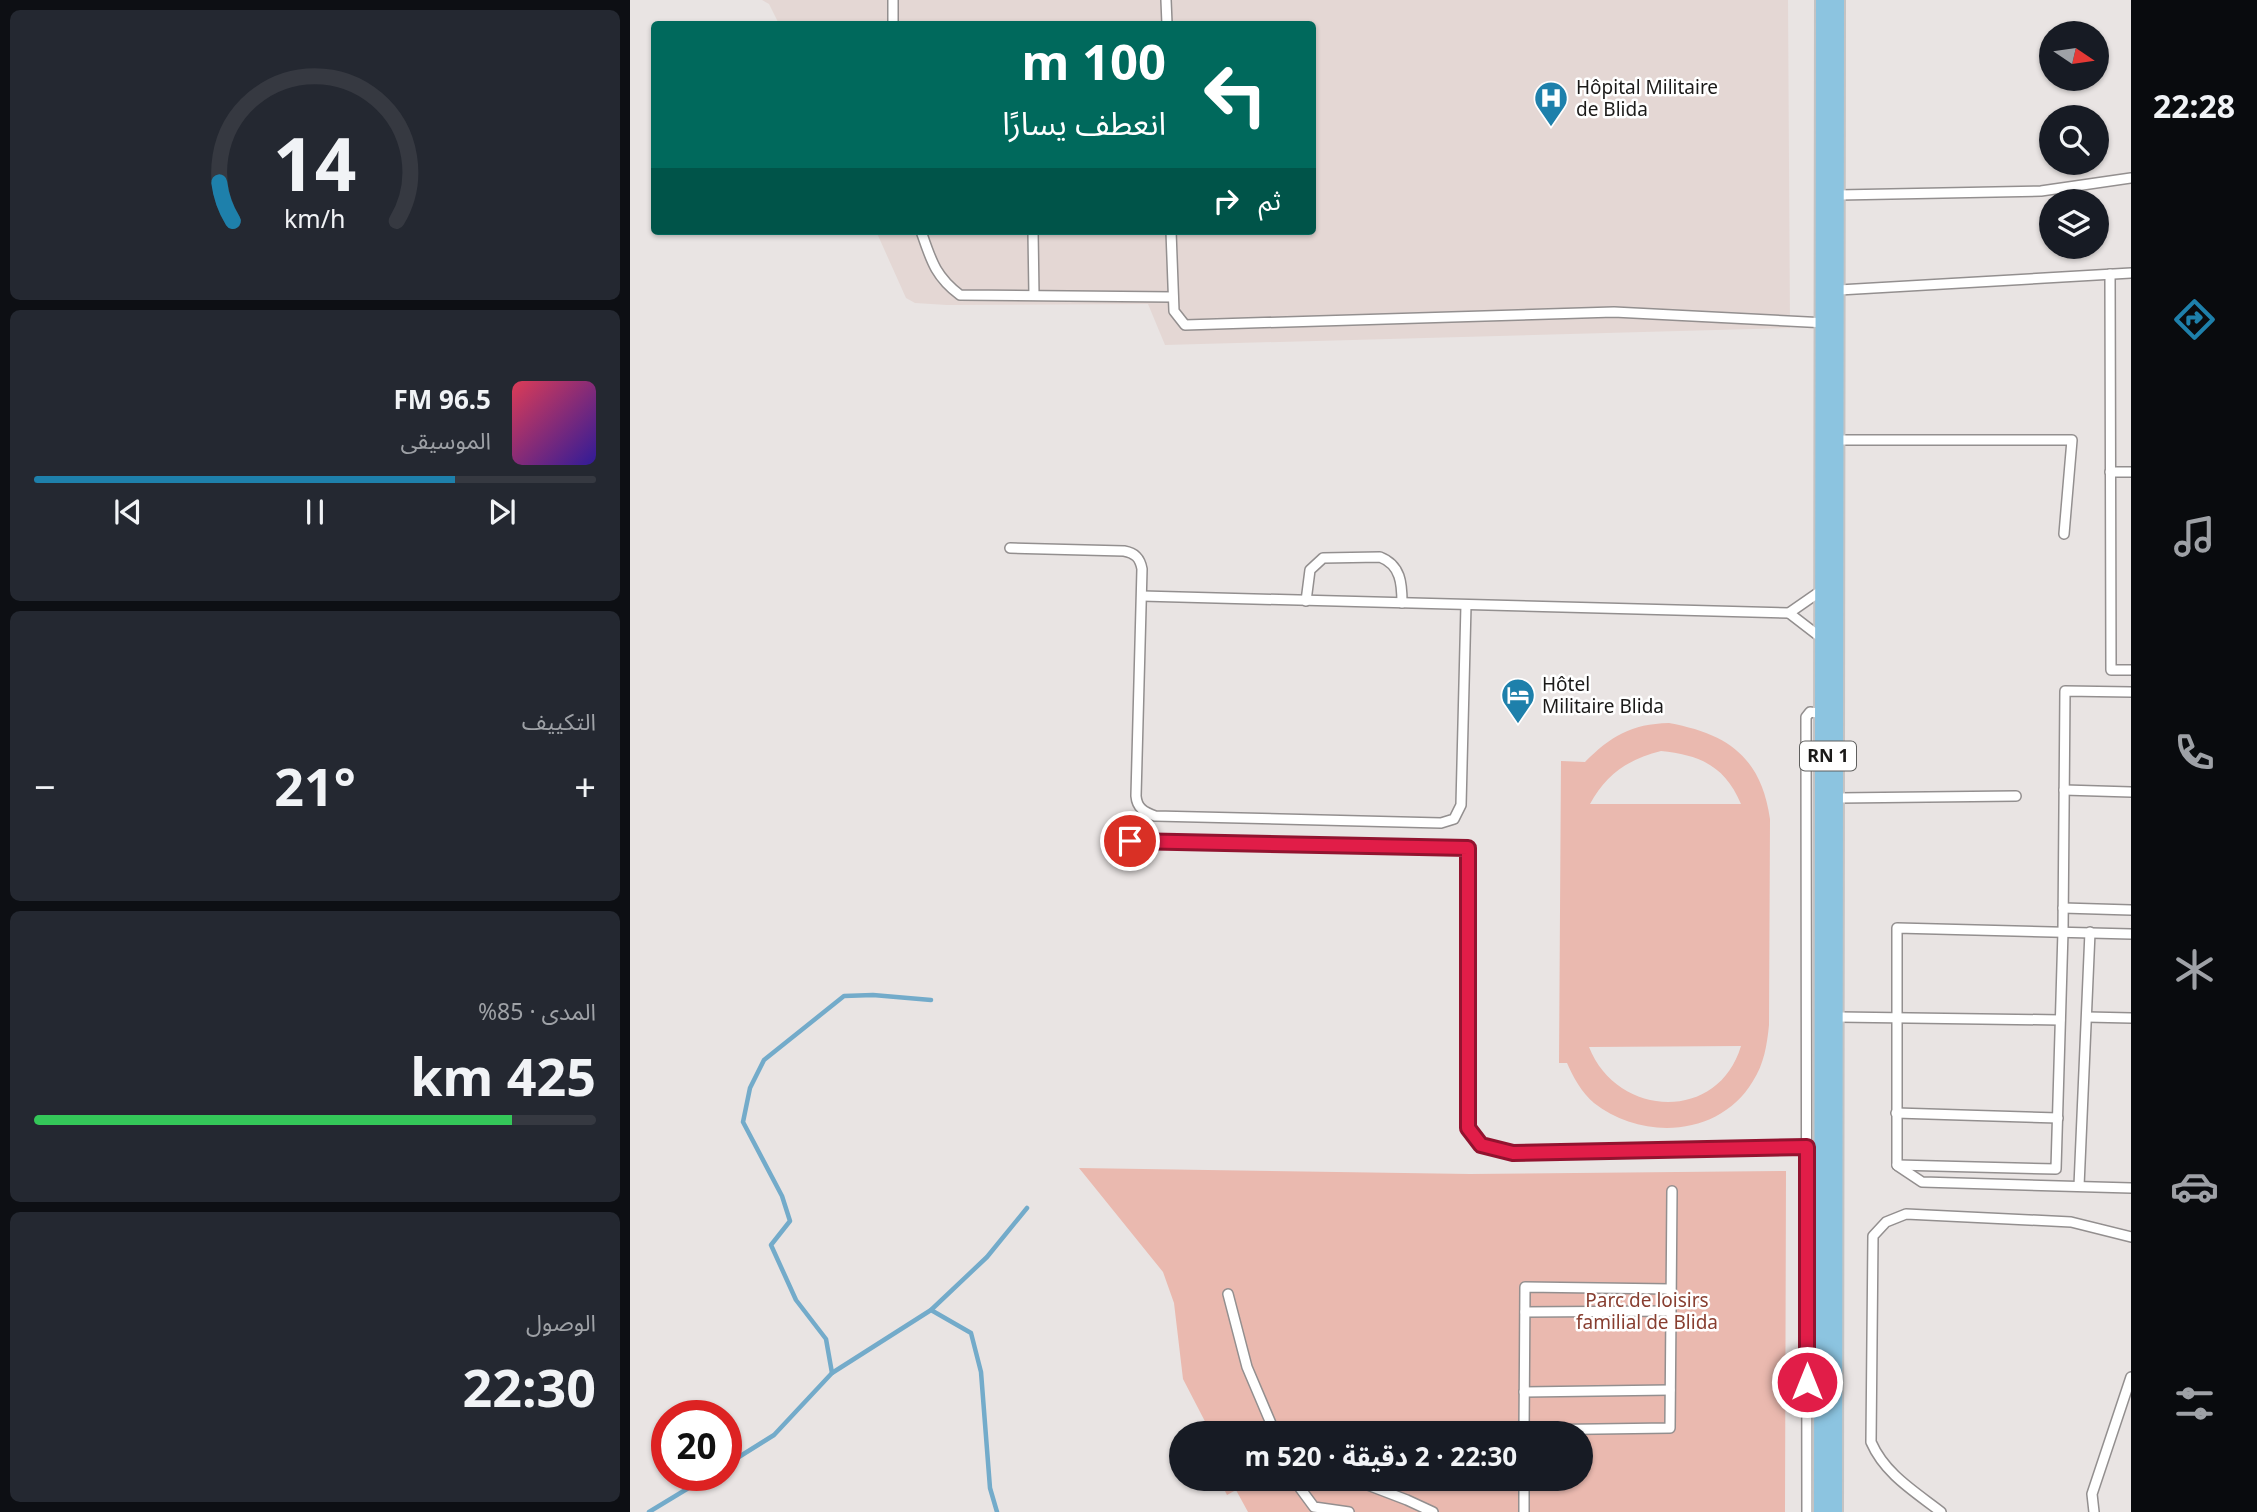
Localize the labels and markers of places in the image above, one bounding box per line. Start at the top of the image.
place label: Hôpital Militaire de Blida [1576,74,1718,122]
hospital icon: Hôpital Militaire de Blida [1532,79,1570,128]
place label: Hôtel Militaire Blida [1542,671,1664,719]
hotel icon: Hôtel Militaire Blida [1499,676,1537,725]
pin [1100,811,1160,871]

